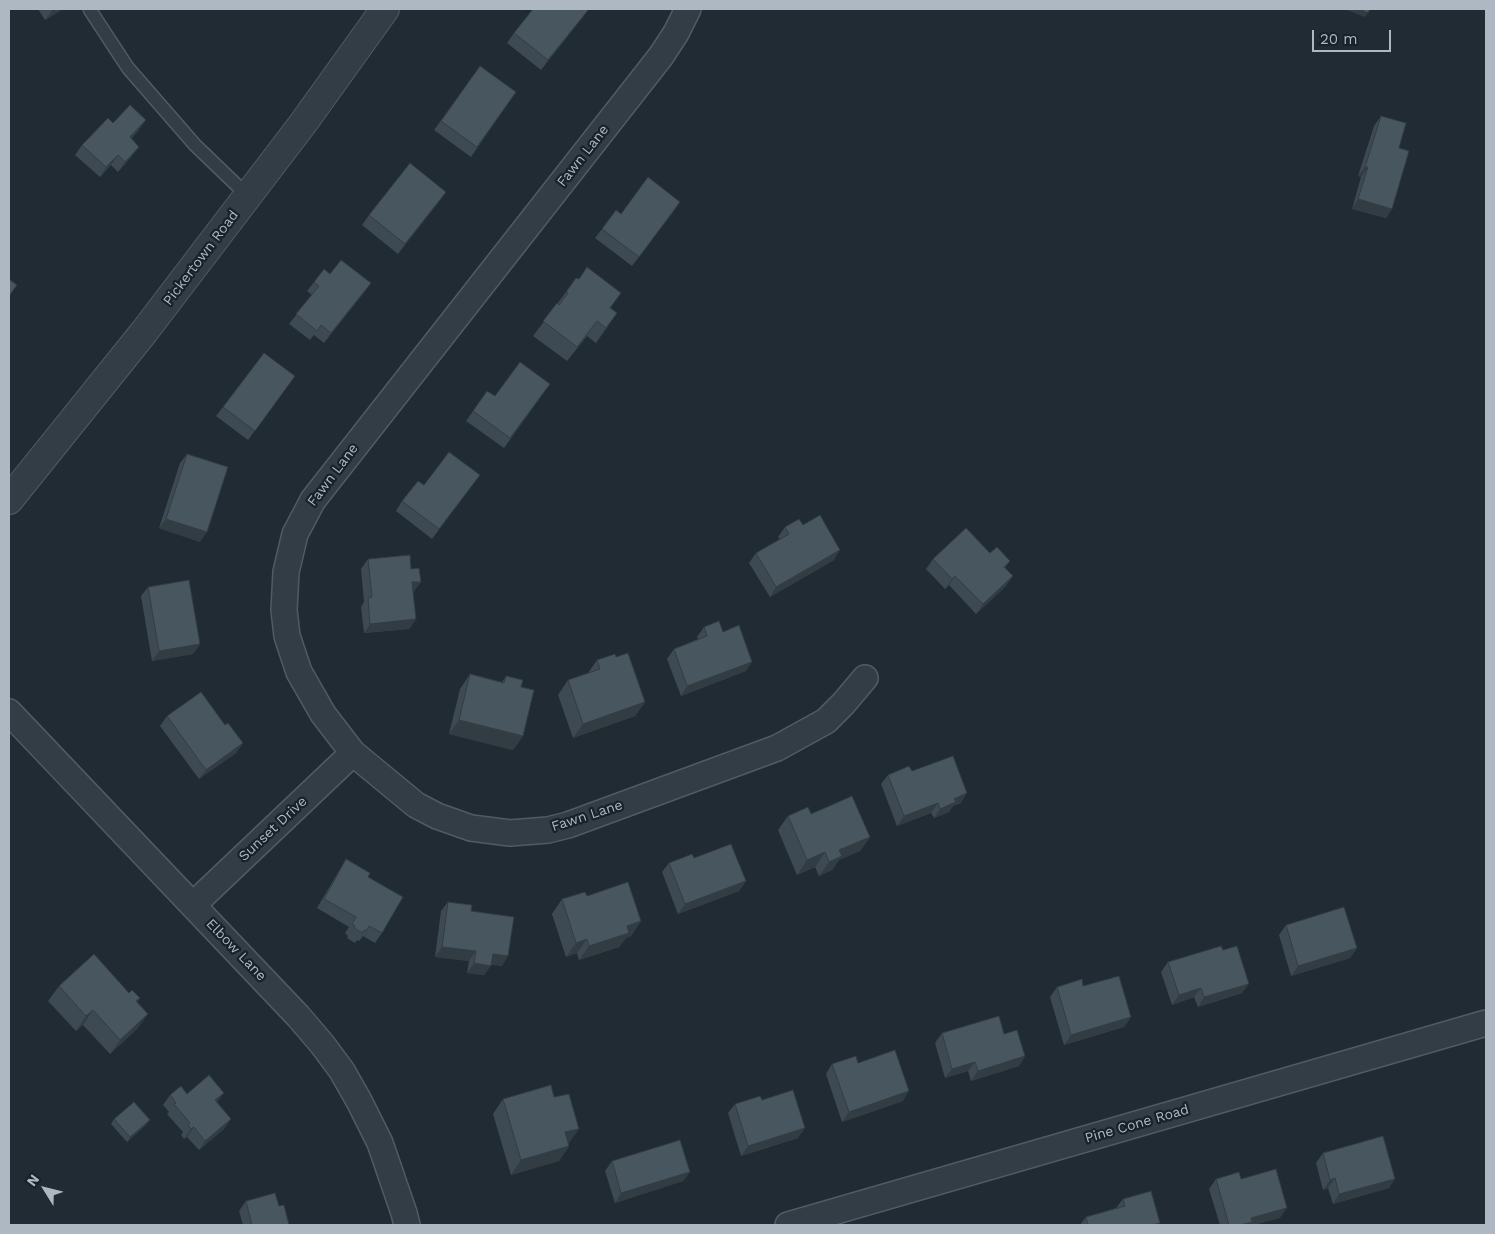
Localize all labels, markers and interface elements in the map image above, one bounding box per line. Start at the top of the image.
scale bar [1315,20,1394,52]
text: 20 m [1320,30,1358,48]
street label: Fawn Lane [554,122,612,190]
street label: Pickertown Road [160,207,242,309]
street label: Fawn Lane [304,440,362,510]
street label: Sunset Drive [235,793,311,865]
street label: Fawn Lane [549,797,625,835]
street label: Elbow Lane [202,916,270,984]
street label: Pine Cone Road [1083,1101,1191,1147]
north arrow [20,1164,70,1214]
text: N [23,1171,42,1189]

